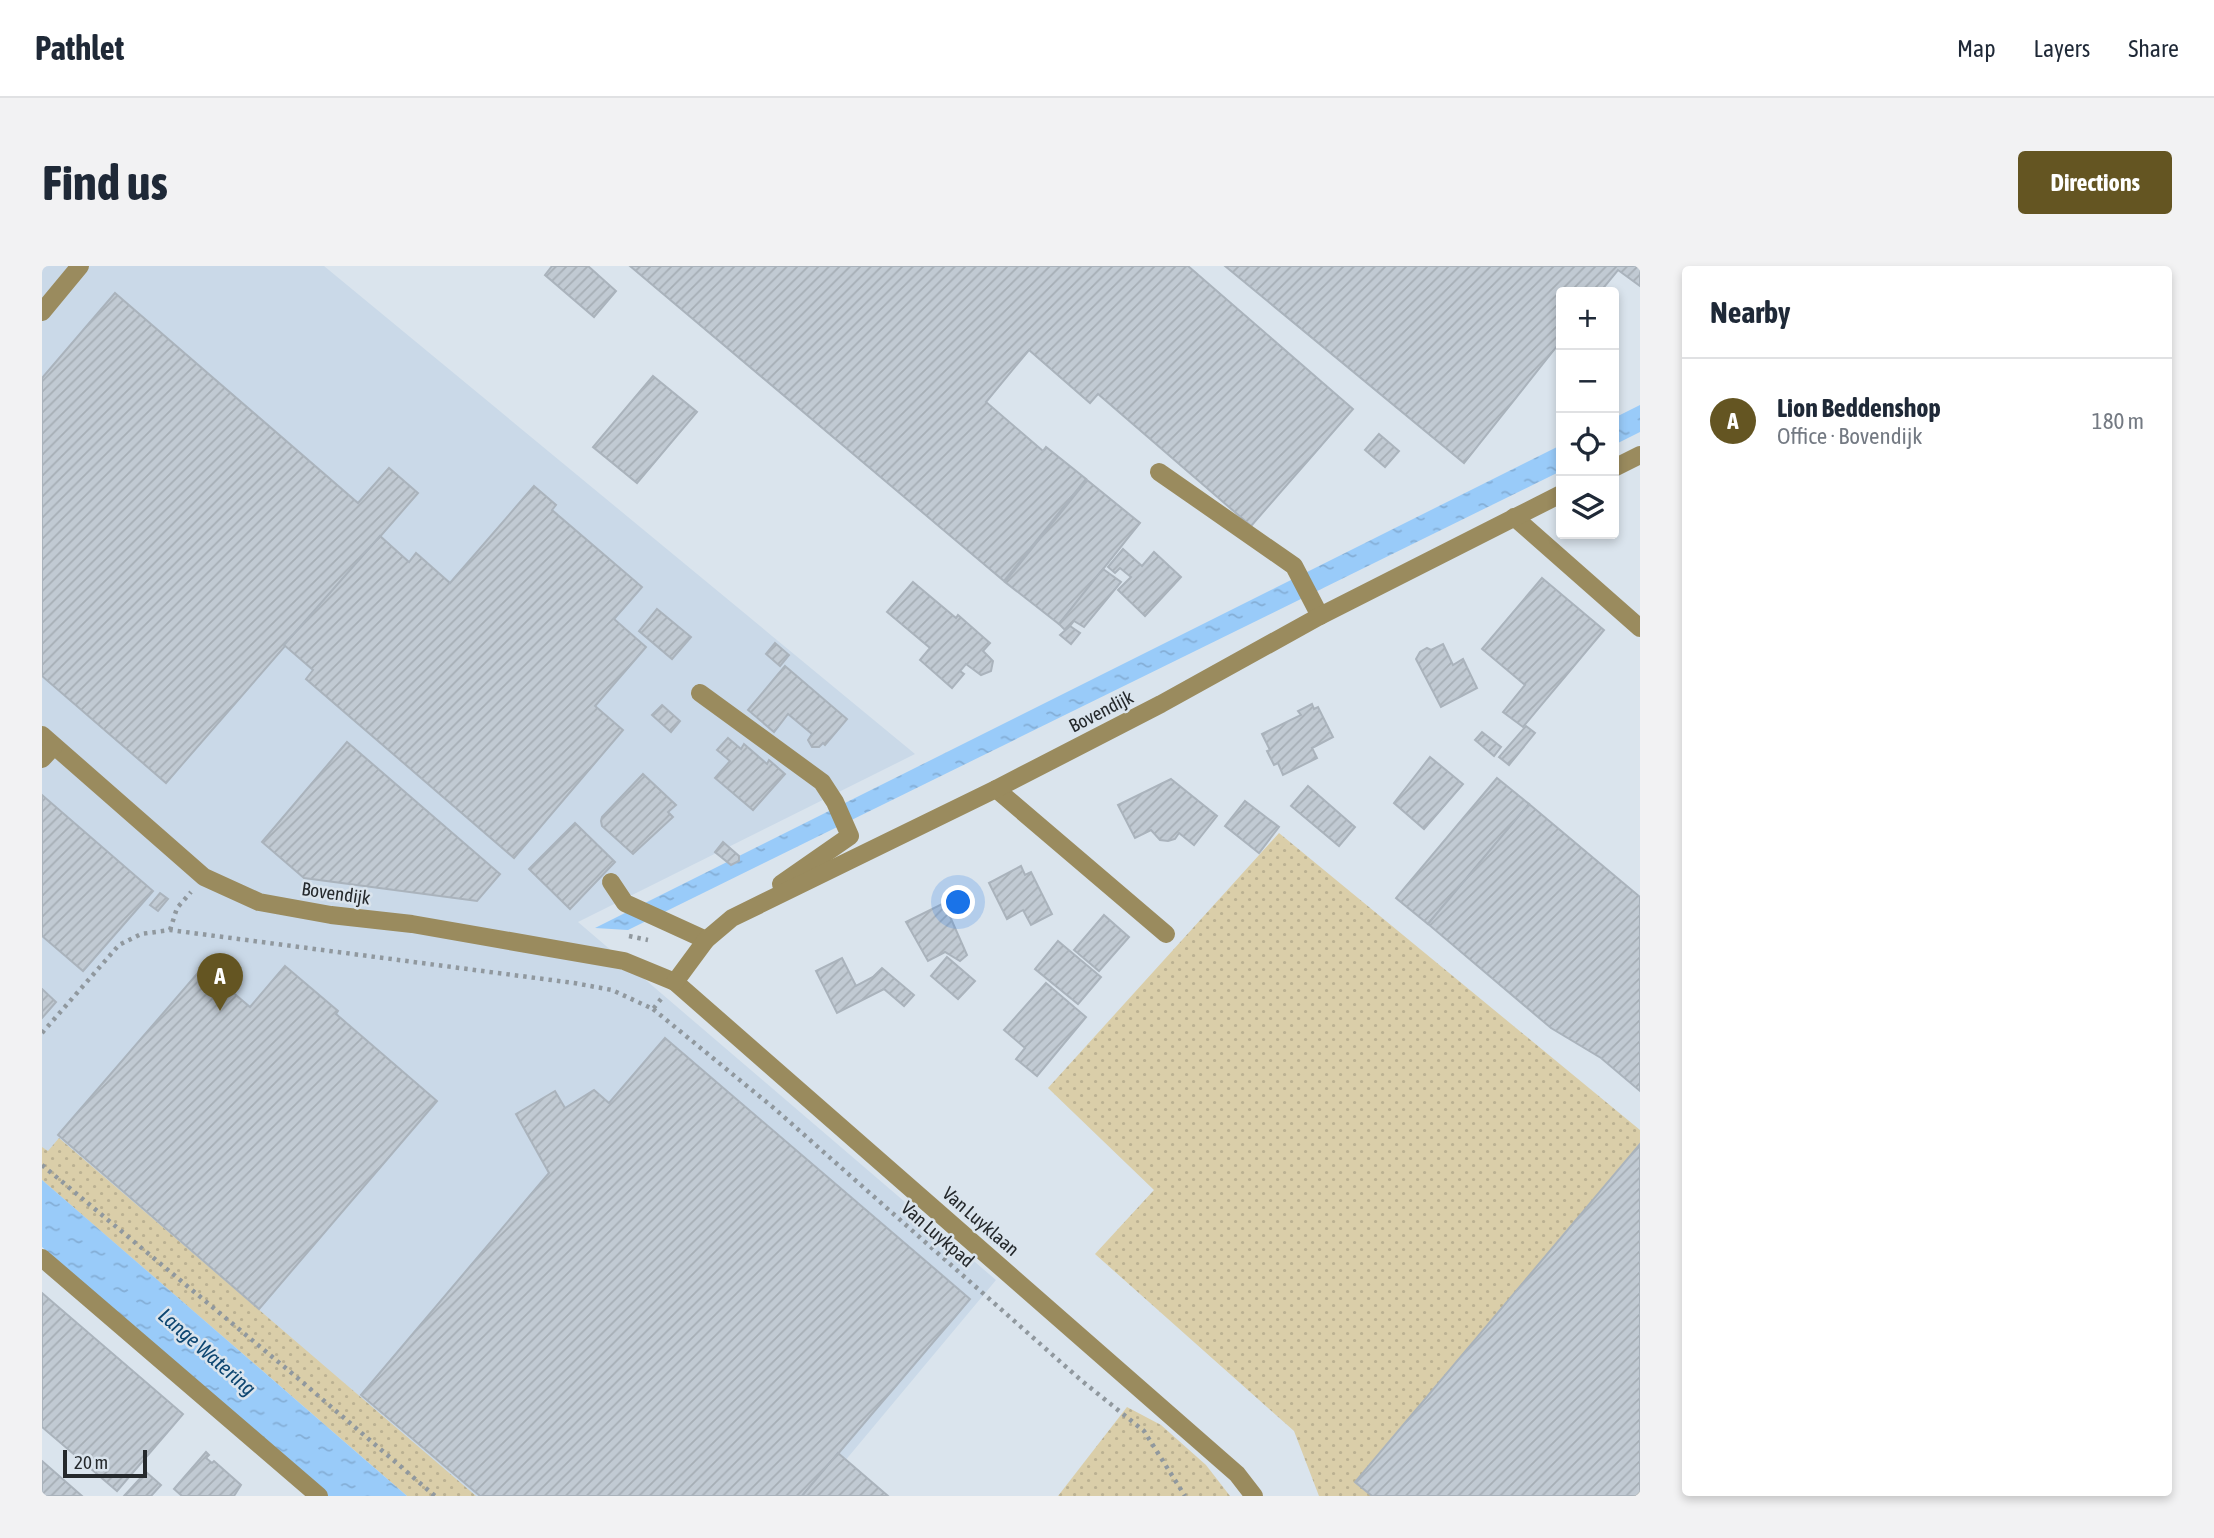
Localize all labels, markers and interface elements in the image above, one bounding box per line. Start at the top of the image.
text: Pathlet [35,29,124,67]
text: Map [1957,35,1996,62]
text: Layers [2034,35,2090,62]
text: Share [2128,35,2179,62]
button: Directions [2018,151,2172,214]
text: Find us [42,154,168,210]
map controls [1556,287,1619,539]
button: + [1556,287,1619,350]
text: Nearby [1710,295,1790,329]
button: − [1556,350,1619,413]
text: Lion Beddenshop [1777,393,1941,423]
text: A [1727,408,1739,434]
text: 180 m [2092,408,2144,434]
button: locate [1556,413,1619,476]
text: Office · Bovendijk [1777,423,1922,449]
button: layers [1556,476,1619,539]
street label: Bovendijk [1065,685,1137,737]
street label: Bovendijk [300,877,372,909]
your location [941,885,975,919]
pin: A [197,953,243,1011]
street label: Van Luyklaan [938,1182,1024,1260]
street label: Van Luykpad [897,1197,979,1271]
water label: Lange Watering [154,1303,261,1400]
scale bar [63,1447,147,1479]
text: 20 m [74,1451,108,1473]

